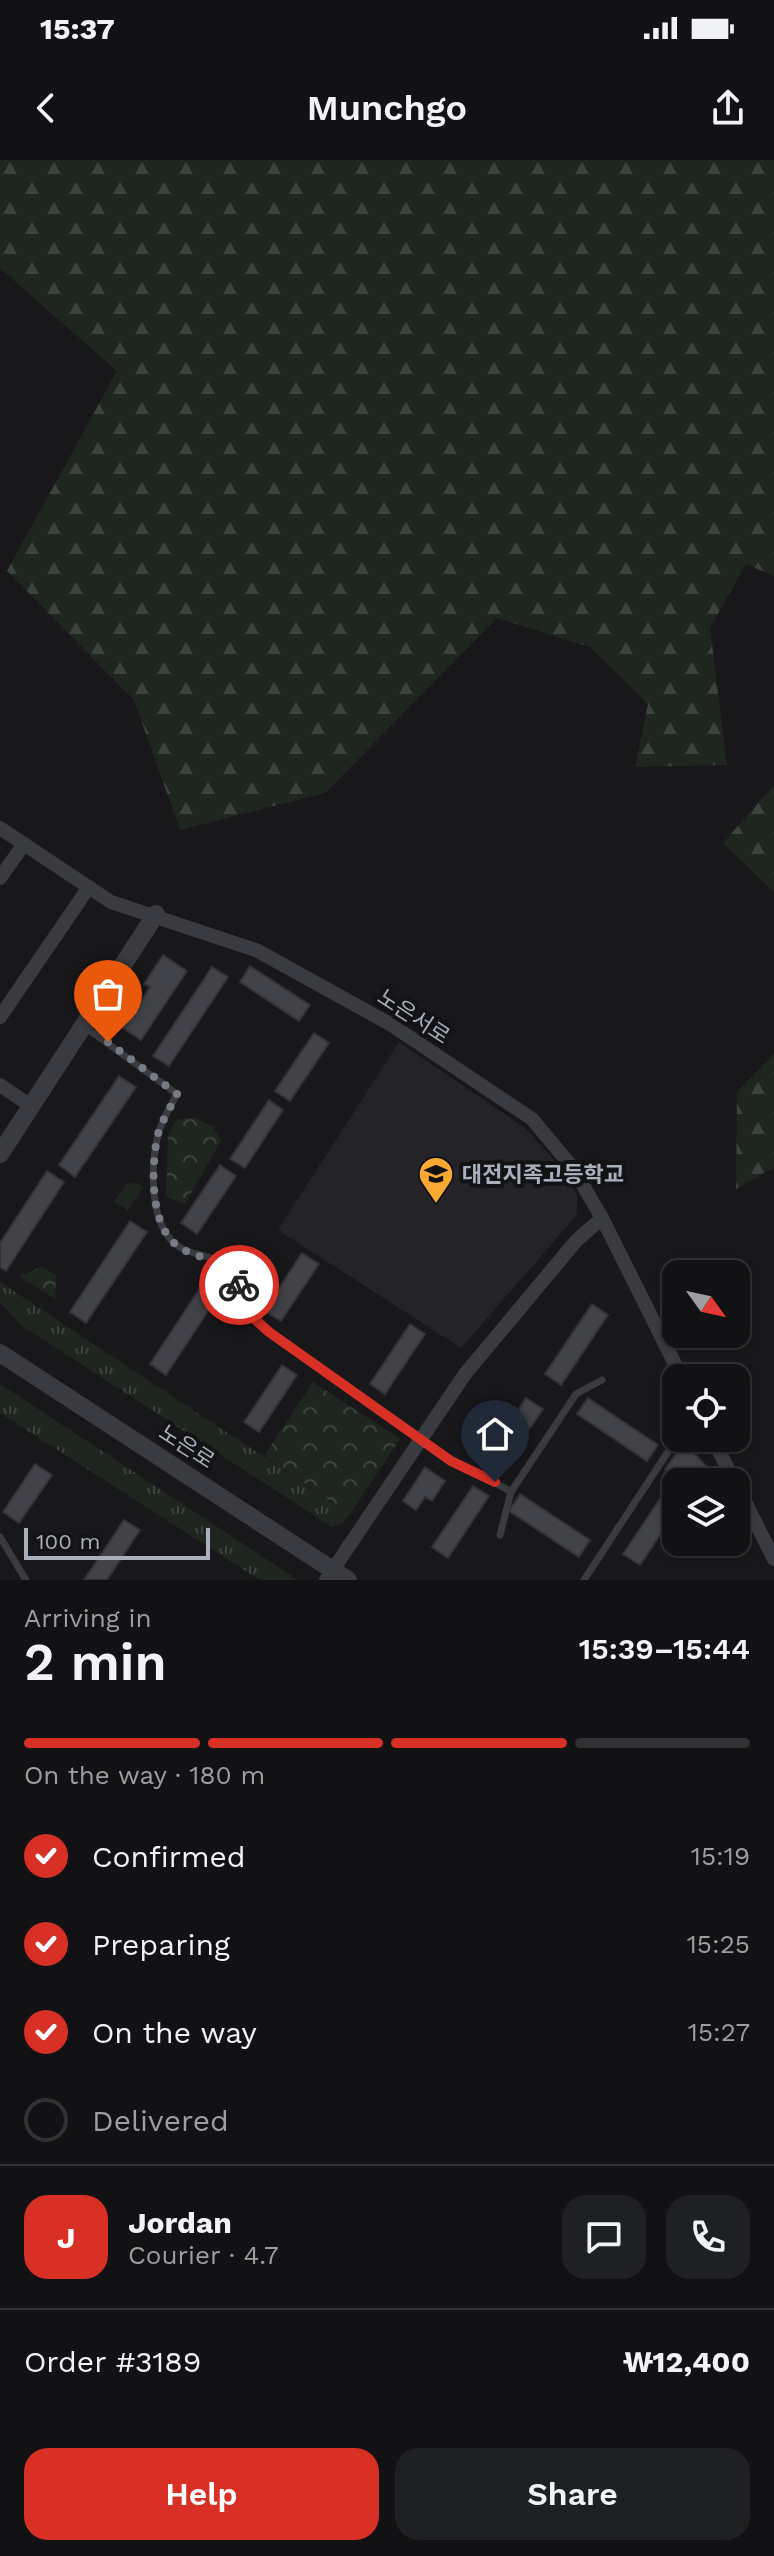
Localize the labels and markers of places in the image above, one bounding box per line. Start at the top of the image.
pin [74,960,142,1042]
school or university icon: 대전지족고등학교 [417,1155,455,1205]
place label: 대전지족고등학교 [462,1162,624,1187]
pin [461,1400,529,1482]

